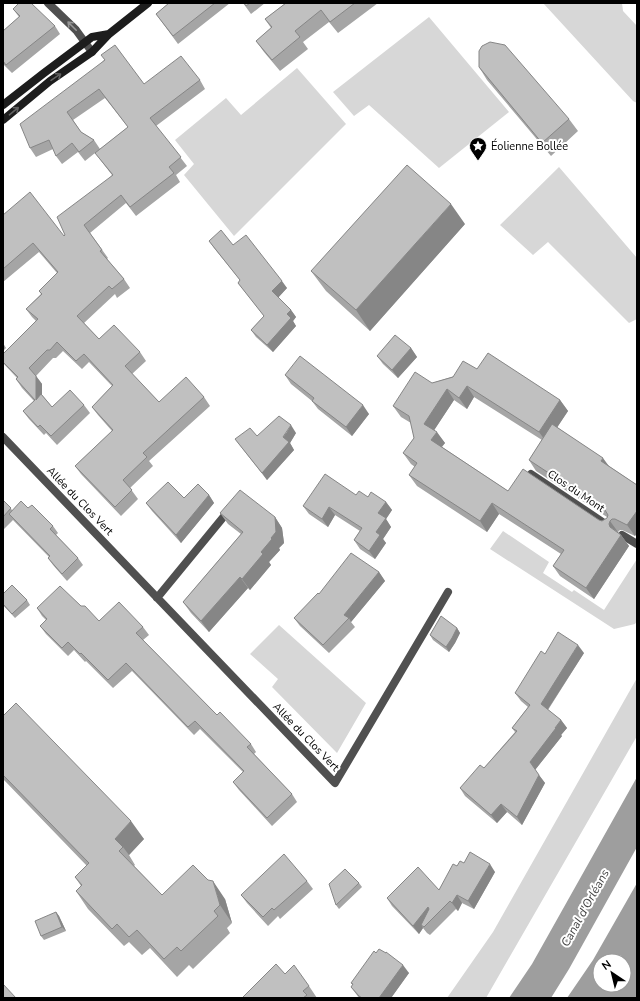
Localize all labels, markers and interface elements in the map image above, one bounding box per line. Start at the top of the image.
one-way arrow [67,21,77,31]
one-way arrow [50,73,61,81]
one-way arrow [9,106,20,115]
place icon: Éolienne Bollée [468,136,488,161]
place label: Éolienne Bollée [491,138,568,154]
street label: Allée du Clos Vert [43,463,117,539]
street label: Clos du Mont [544,466,608,516]
street label: Allée du Clos Vert [269,699,343,775]
water label: Canal d'Orléans [557,866,613,950]
north arrow [592,953,632,993]
text: N [599,957,614,974]

